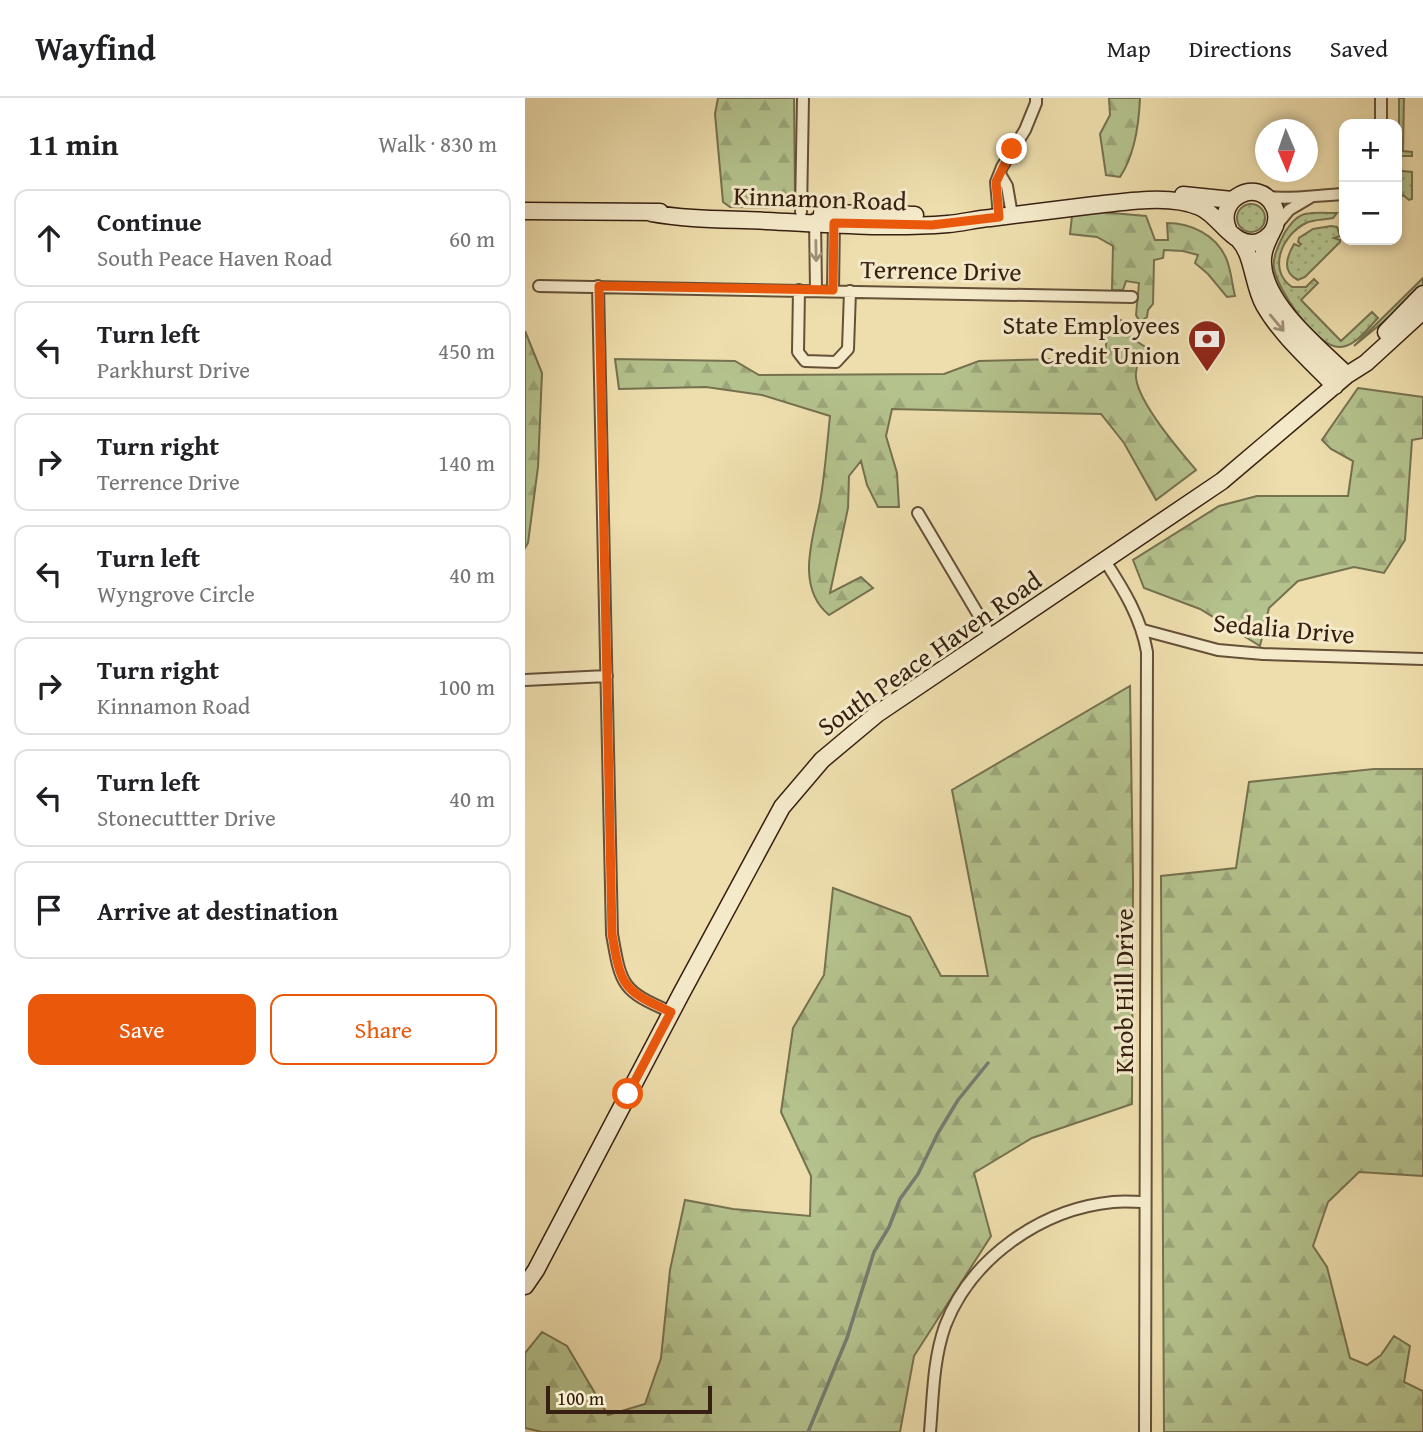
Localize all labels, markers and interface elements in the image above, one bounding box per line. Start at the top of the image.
text: Wayfind [35,24,156,72]
text: Map [1107,31,1151,66]
text: Directions [1189,31,1292,66]
text: Saved [1330,31,1388,66]
north arrow [1255,119,1318,182]
map controls [1339,119,1402,245]
button: + [1339,119,1402,182]
text: 11 min [28,122,118,166]
text: Walk · 830 m [378,127,497,160]
route end [996,133,1027,164]
street label: Kinnamon Road [733,175,907,221]
button: − [1339,182,1402,245]
text: Continue [97,202,202,241]
icon: ahead [30,219,68,257]
text: 60 m [449,222,495,255]
one-way arrow [809,239,823,262]
text: South Peace Haven Road [97,241,332,274]
street label: Terrence Drive [860,249,1022,291]
place label: State Employees Credit Union [1003,305,1180,374]
text: Turn left [97,314,200,353]
one-way arrow [1269,314,1285,332]
bank icon: State Employees Credit Union [1186,318,1228,373]
icon: left [30,331,68,369]
text: 450 m [438,334,495,367]
text: Parkhurst Drive [97,353,250,386]
text: Turn right [97,426,219,465]
icon: right [30,443,68,481]
text: 140 m [438,446,495,479]
text: Terrence Drive [97,465,240,498]
text: Turn left [97,538,200,577]
icon: left [30,555,68,593]
text: 40 m [449,558,495,591]
street label: South Peace Haven Road [809,561,1049,745]
text: Wyngrove Circle [97,577,255,610]
street label: Sedalia Drive [1212,602,1356,654]
text: Turn right [97,650,219,689]
icon: right [30,667,68,705]
text: 100 m [438,670,495,703]
text: Kinnamon Road [97,689,250,722]
text: Turn left [97,762,200,801]
icon: left [30,779,68,817]
text: 40 m [449,782,495,815]
text: Stonecuttter Drive [97,801,276,834]
icon: arrive [30,891,68,929]
text: Arrive at destination [97,891,338,930]
street label: Knob Hill Drive [1104,908,1143,1074]
button: Save [28,994,256,1065]
button: Share [270,994,497,1065]
route start [612,1078,643,1109]
scale bar [546,1383,712,1415]
text: 100 m [557,1384,604,1412]

